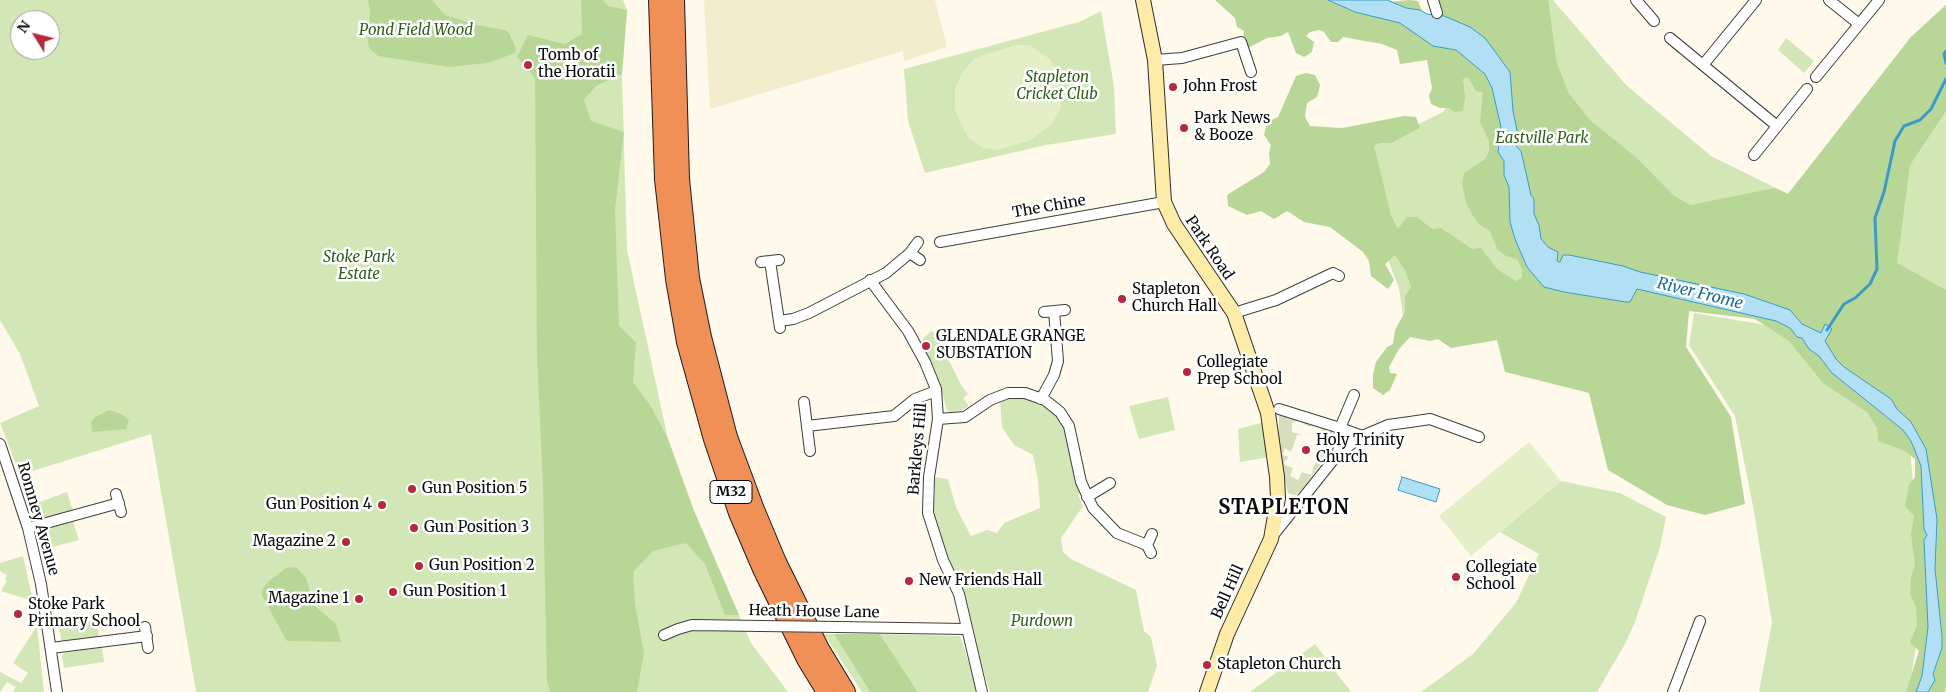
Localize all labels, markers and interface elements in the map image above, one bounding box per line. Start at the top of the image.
north arrow [10,10,60,60]
text: N [13,17,34,37]
park label: Pond Field Wood [359,22,473,40]
place label: Tomb of the Horatii [538,47,616,82]
marker: Tomb of the Horatii [522,59,534,71]
park label: Stapleton Cricket Club [1016,69,1098,104]
place label: John Frost [1183,78,1257,96]
marker: John Frost [1167,81,1179,93]
place label: Park News & Booze [1194,110,1270,145]
marker: Park News & Booze [1178,122,1190,134]
park label: Eastville Park [1496,130,1588,148]
street label: The Chine [1011,192,1087,222]
street label: Park Road [1181,213,1237,283]
park label: Stoke Park Estate [323,249,395,284]
water label: River Frome [1655,274,1745,314]
place label: Stapleton Church Hall [1132,281,1217,316]
marker: Stapleton Church Hall [1116,293,1128,305]
place label: GLENDALE GRANGE SUBSTATION [936,328,1085,363]
marker: GLENDALE GRANGE SUBSTATION [920,340,932,352]
place label: Collegiate Prep School [1197,354,1282,389]
marker: Collegiate Prep School [1181,366,1193,378]
street label: Barkleys Hill [905,402,931,496]
place label: Holy Trinity Church [1316,432,1404,467]
marker: Holy Trinity Church [1300,444,1312,456]
street label: Romney Avenue [13,460,63,578]
place label: Gun Position 5 [422,480,527,498]
road number: M32 [710,481,752,504]
marker: Gun Position 5 [406,483,418,495]
place label: Gun Position 4 [266,496,372,514]
district label: STAPLETON [1217,496,1351,520]
marker: Gun Position 4 [376,499,388,511]
place label: Gun Position 3 [424,519,529,537]
marker: Gun Position 3 [408,522,420,534]
place label: Magazine 2 [253,533,336,551]
marker: Magazine 2 [340,536,352,548]
place label: Gun Position 2 [429,557,535,575]
place label: Collegiate School [1466,559,1537,594]
marker: Gun Position 2 [413,560,425,572]
street label: Bell Hill [1208,562,1248,622]
marker: Collegiate School [1450,571,1462,583]
place label: New Friends Hall [919,572,1042,590]
marker: New Friends Hall [903,575,915,587]
place label: Gun Position 1 [403,583,506,601]
marker: Gun Position 1 [387,586,399,598]
place label: Magazine 1 [268,590,349,608]
marker: Magazine 1 [353,593,365,605]
place label: Stoke Park Primary School [28,596,140,631]
street label: Heath House Lane [748,602,880,622]
marker: Stoke Park Primary School [12,608,24,620]
park label: Purdown [1011,613,1073,631]
place label: Stapleton Church [1217,656,1341,674]
marker: Stapleton Church [1201,659,1213,671]

